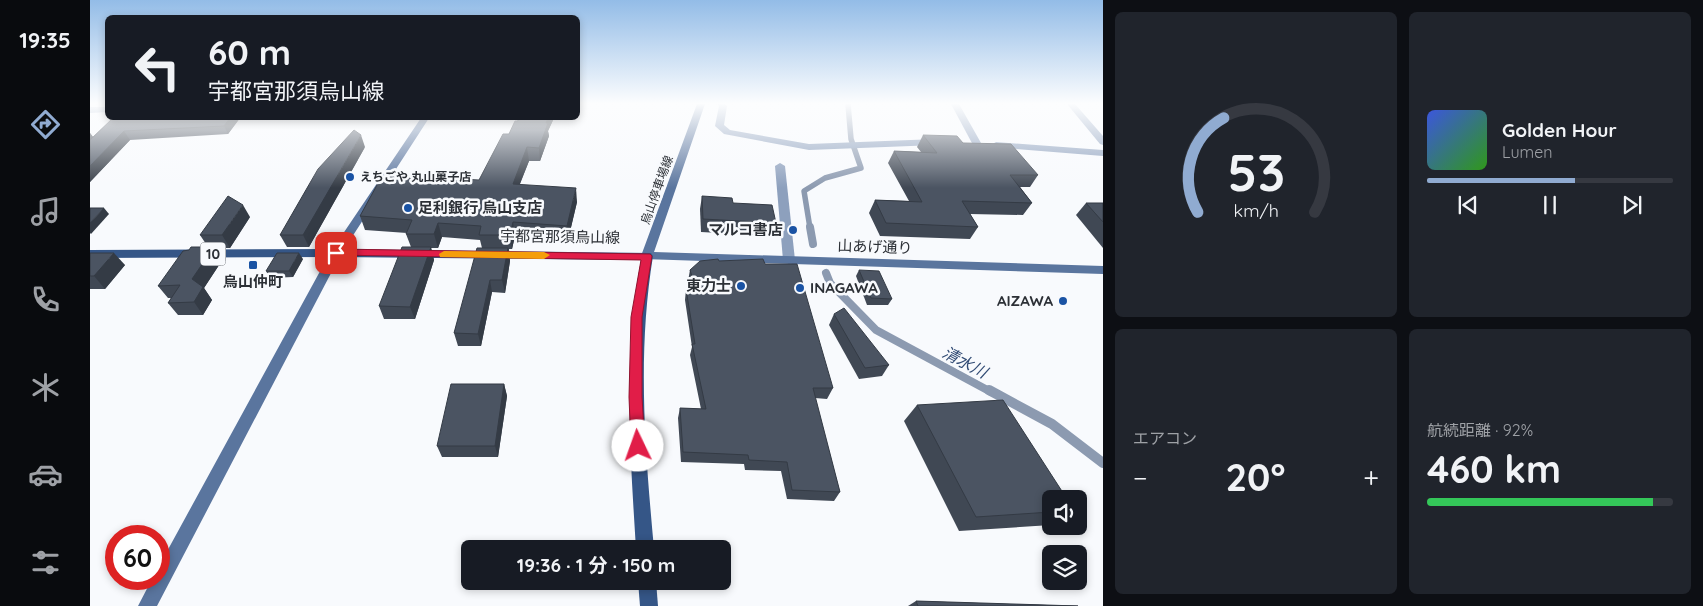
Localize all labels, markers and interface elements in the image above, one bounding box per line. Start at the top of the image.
text: 19:35 [19,26,71,54]
text: 60 m [208,30,291,74]
icon: left [125,35,190,100]
text: 宇都宮那須烏山線 [208,77,384,105]
icon: directions [28,107,63,142]
text: Golden Hour [1502,118,1617,142]
text: 53 [1227,139,1285,204]
text: Lumen [1502,142,1553,162]
street label: 烏山停車場線 [637,153,676,226]
place label: えちごや 丸山菓子店 [360,169,471,184]
marker: えちごや 丸山菓子店 [344,171,356,183]
icon: previous [1454,191,1482,219]
icon: pause [1536,191,1564,219]
icon: next [1618,191,1646,219]
icon: music [28,194,63,229]
place label: 足利銀行 烏山支店 [418,198,542,217]
text: km/h [1233,199,1279,221]
marker: 足利銀行 烏山支店 [402,202,414,214]
place label: マルコ書店 [708,220,783,239]
marker: マルコ書店 [787,224,799,236]
street label: 宇都宮那須烏山線 [500,226,620,247]
pin [315,232,357,274]
street label: 山あげ通り [837,236,913,257]
icon: arrive [322,239,350,267]
road number: 10 [200,242,226,266]
marker: 烏山仲町 [247,259,259,271]
place label: 烏山仲町 [223,272,283,291]
place label: 東力士 [686,276,731,295]
place label: INAGAWA [810,278,878,297]
marker: 東力士 [735,280,747,292]
icon: phone [28,282,63,317]
marker: INAGAWA [794,282,806,294]
place label: AIZAWA [997,291,1053,310]
marker: AIZAWA [1057,295,1069,307]
water label: 清水川 [939,342,993,383]
icon: climate [28,370,63,405]
position arrow [611,419,663,471]
text: 航続距離 · 92% [1427,420,1533,440]
text: エアコン [1133,428,1197,448]
text: 460 km [1427,445,1561,493]
text: 20° [1225,453,1285,501]
icon: car [28,457,63,492]
text: − [1133,460,1148,495]
text: + [1363,460,1379,495]
map controls [1042,490,1087,590]
button: sound [1042,490,1087,535]
speed limit sign: 60 [105,525,170,590]
icon: filters [28,545,63,580]
button: layers [1042,545,1087,590]
text: 19:36 · 1 分 · 150 m [517,553,675,577]

